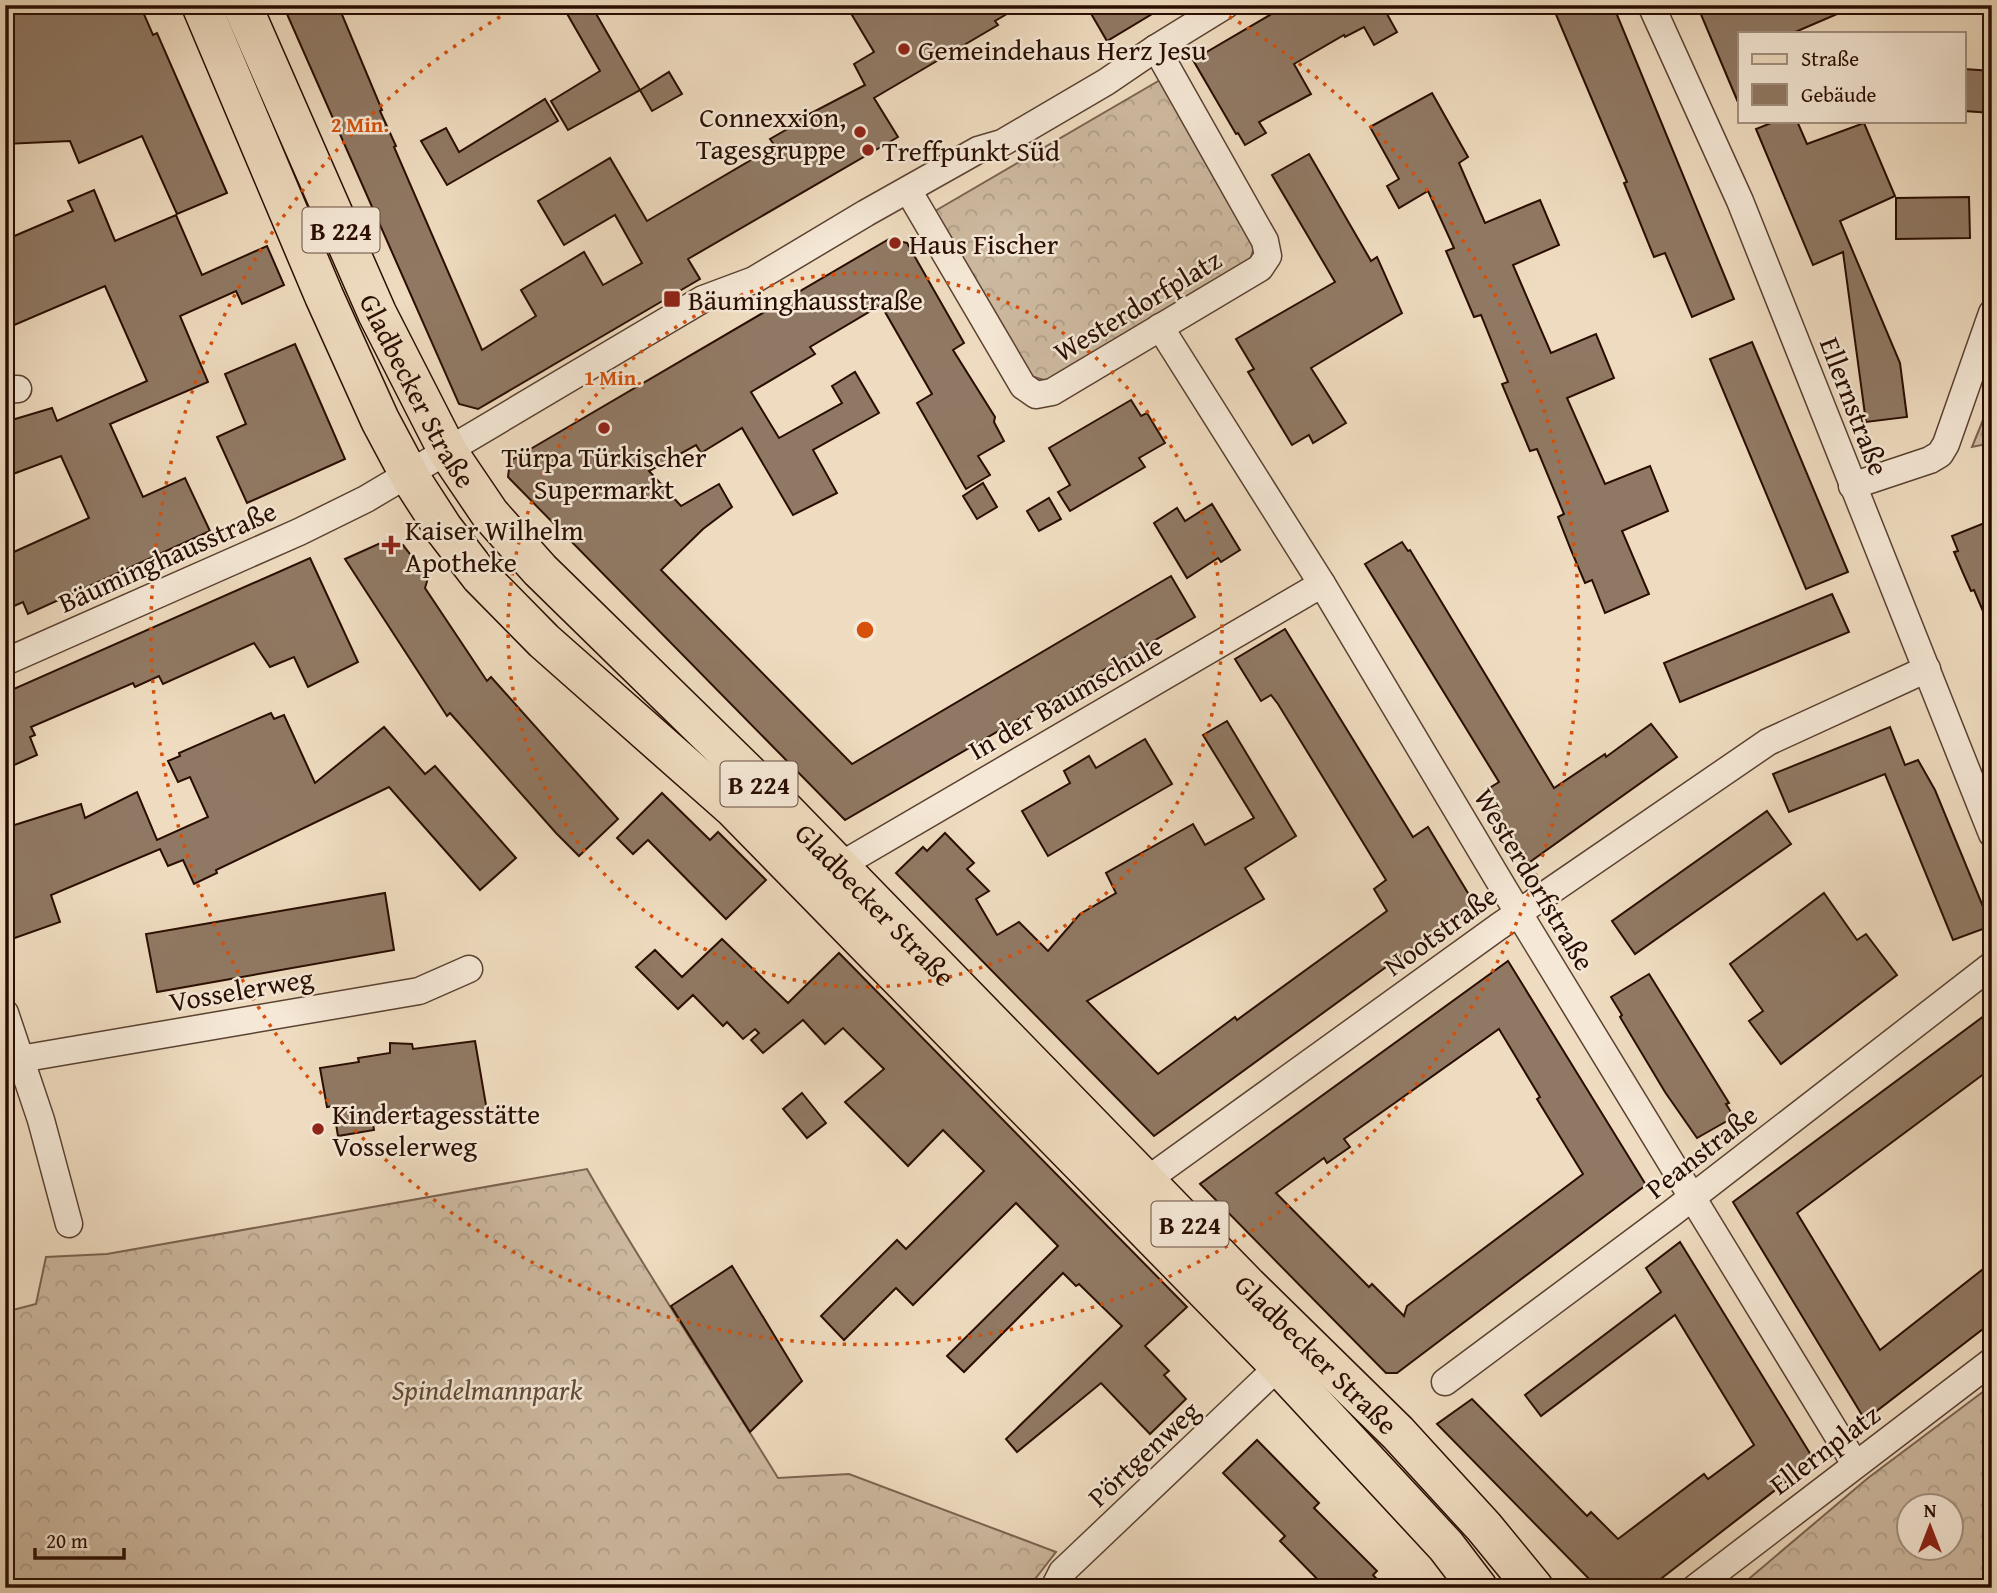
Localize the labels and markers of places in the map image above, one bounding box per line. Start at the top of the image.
place label: Gemeindehaus Herz Jesu [918,29,1207,70]
marker: Gemeindehaus Herz Jesu [896,41,912,57]
place label: Connexxion, Tagesgruppe [696,96,846,169]
marker: Connexxion, Tagesgruppe [852,124,868,140]
place label: Treffpunkt Süd [882,130,1060,171]
marker: Treffpunkt Süd [860,142,876,158]
place label: Haus Fischer [909,223,1059,264]
marker: Haus Fischer [887,235,903,251]
place label: Bäuminghausstraße [688,279,923,320]
marker: Bäuminghausstraße [662,289,682,309]
marker: Türpa Türkischer Supermarkt [596,420,612,436]
place label: Türpa Türkischer Supermarkt [502,436,707,509]
place label: Kaiser Wilhelm Apotheke [405,509,584,582]
marker: Kaiser Wilhelm Apotheke [383,537,399,553]
centre of rings [853,618,877,642]
place label: Kindertagesstätte Vosselerweg [332,1093,540,1166]
marker: Kindertagesstätte Vosselerweg [310,1121,326,1137]

